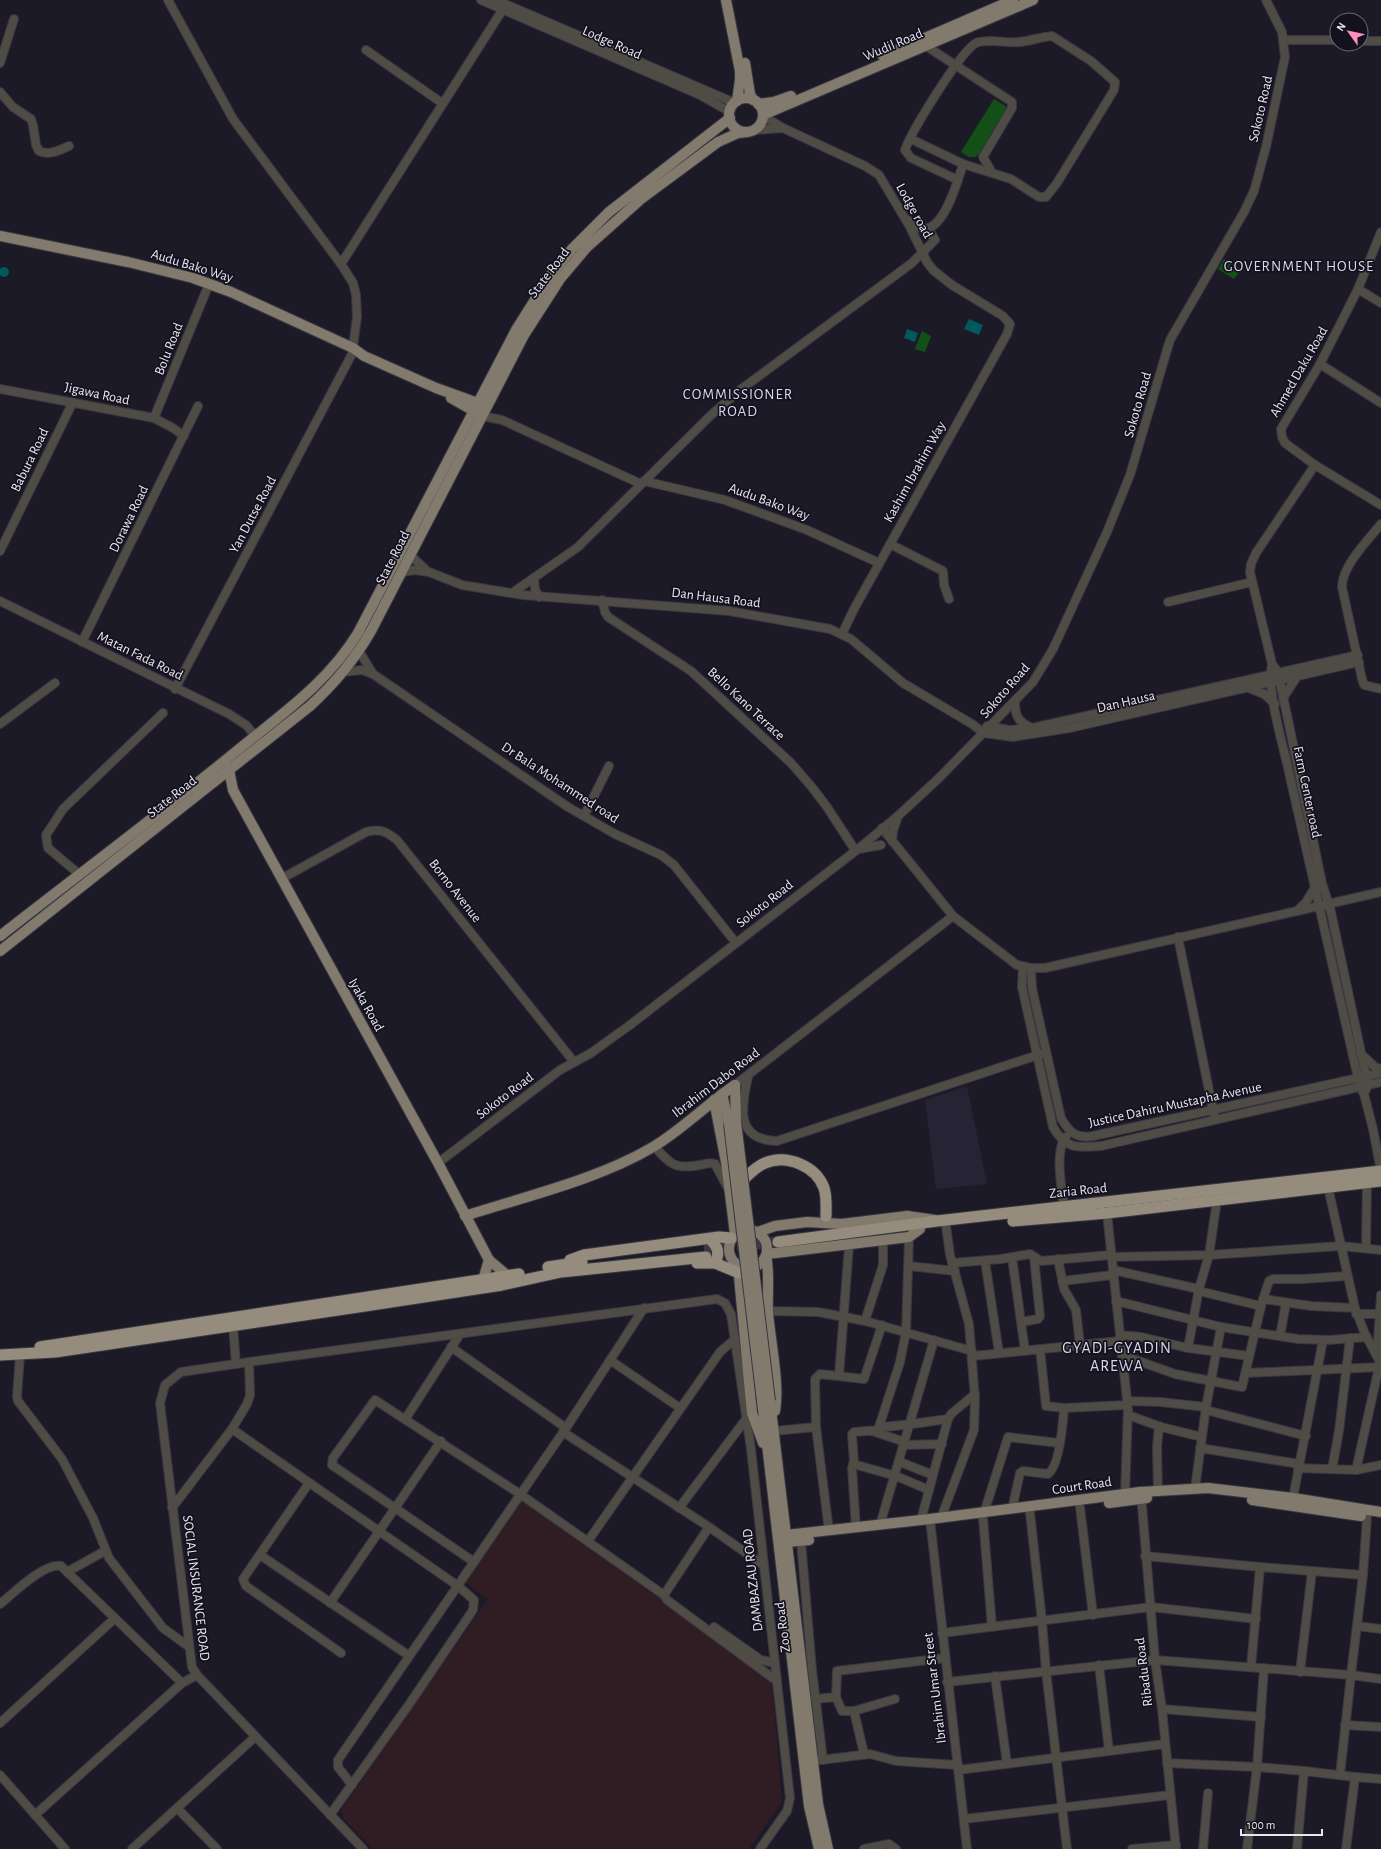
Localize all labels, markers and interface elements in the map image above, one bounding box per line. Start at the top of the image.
north arrow [1329,12,1369,52]
text: N [1334,21,1348,33]
street label: Lodge Road [580,24,644,62]
street label: Wudil Road [861,26,925,64]
street label: Sokoto Road [1247,75,1275,143]
street label: Lodge road [893,181,935,241]
street label: State Road [526,245,572,301]
street label: Audu Bako Way [149,247,235,285]
district label: GOVERNMENT HOUSE [1224,259,1374,274]
street label: Bolu Road [152,321,186,377]
street label: Ahmed Daku Road [1268,324,1330,420]
street label: Sokoto Road [1122,371,1154,439]
street label: Jigawa Road [63,380,131,408]
district label: COMMISSIONER ROAD [683,387,793,419]
street label: Kashim Ibrahim Way [881,419,949,525]
street label: Babura Road [9,426,51,494]
street label: Yan Dutse Road [227,474,279,556]
street label: Audu Bako Way [727,481,811,523]
street label: Dorawa Road [107,483,151,555]
street label: State Road [374,529,412,587]
street label: Dan Hausa Road [671,586,761,610]
street label: Matan Fada Road [95,629,185,683]
street label: Sokoto Road [978,661,1032,721]
street label: Bello Kano Terrace [705,665,787,743]
street label: Dan Hausa [1095,688,1157,716]
street label: Dr Bala Mohammed road [499,740,621,826]
street label: Farm Center road [1290,745,1324,839]
street label: State Road [145,773,199,821]
street label: Borno Avenue [426,857,484,925]
street label: Sokoto Road [734,878,796,930]
street label: Iyaka Road [346,976,386,1034]
street label: Ibrahim Dabo Road [670,1046,762,1120]
street label: Sokoto Road [474,1070,536,1122]
street label: Justice Dahiru Mustapha Avenue [1087,1080,1263,1130]
street label: Zaria Road [1048,1181,1108,1201]
district label: GYADI-GYADIN AREWA [1062,1340,1172,1374]
street label: Court Road [1051,1475,1113,1497]
street label: SOCIAL INSURANCE ROAD [180,1514,212,1662]
street label: DAMBAZAU ROAD [741,1528,765,1632]
street label: Zoo Road [773,1601,793,1653]
street label: Ibrahim Umar Street [921,1631,949,1744]
street label: Ribadu Road [1133,1637,1155,1707]
scale bar [1241,1811,1322,1837]
text: 100 m [1247,1819,1275,1831]

